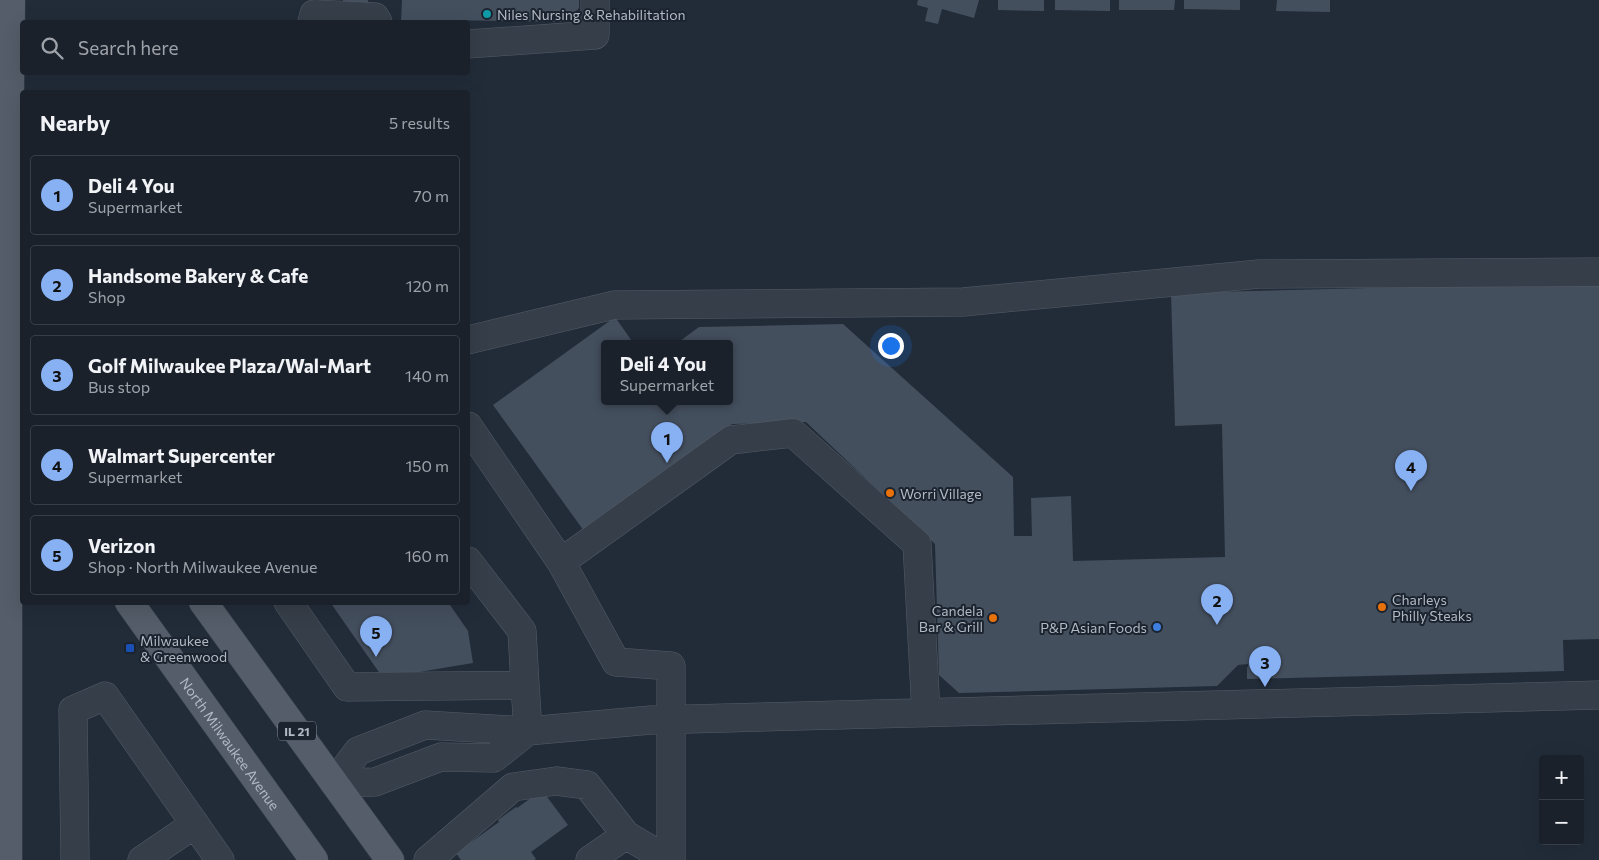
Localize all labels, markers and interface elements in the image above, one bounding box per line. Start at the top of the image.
place label: Niles Nursing & Rehabilitation [497,6,686,23]
marker: Niles Nursing & Rehabilitation [481,8,493,20]
search box [20,20,470,75]
icon: search [38,34,66,62]
text: Search here [78,36,178,59]
text: Nearby [40,110,110,135]
text: 5 results [389,113,450,132]
text: Deli 4 You [88,174,175,197]
text: 1 [53,186,61,205]
text: 70 m [413,186,449,205]
text: Supermarket [88,197,183,216]
text: Handsome Bakery & Cafe [88,264,308,287]
text: 2 [52,276,62,295]
text: 120 m [406,276,449,295]
text: Shop [88,287,126,306]
your location [878,333,904,359]
popup [601,340,733,405]
text: Deli 4 You [620,352,706,375]
text: Golf Milwaukee Plaza/Wal-Mart [88,354,371,377]
text: 3 [52,366,62,385]
text: 140 m [405,366,449,385]
text: Supermarket [620,375,714,394]
text: Bus stop [88,377,150,396]
pin: 1 [651,422,683,463]
text: Walmart Supercenter [88,444,275,467]
pin: 4 [1395,450,1427,491]
text: 4 [52,456,62,475]
text: 150 m [406,456,449,475]
text: Supermarket [88,467,183,486]
place label: Worri Village [900,485,982,502]
marker: Worri Village [884,487,896,499]
text: Verizon [88,534,155,557]
text: 5 [52,546,62,565]
text: 160 m [405,546,449,565]
text: Shop · North Milwaukee Avenue [88,557,317,576]
pin: 2 [1201,584,1233,625]
place label: Charleys Philly Steaks [1392,591,1472,624]
marker: Charleys Philly Steaks [1376,601,1388,613]
place label: Candela Bar & Grill [919,602,983,635]
marker: Candela Bar & Grill [987,612,999,624]
pin: 5 [360,616,392,657]
place label: P&P Asian Foods [1040,619,1147,636]
marker: P&P Asian Foods [1151,621,1163,633]
place label: Milwaukee & Greenwood [140,632,227,665]
marker: Milwaukee & Greenwood [124,642,136,654]
pin: 3 [1249,646,1281,687]
street label: North Milwaukee Avenue [177,674,284,813]
road number: IL 21 [278,721,316,740]
map controls [1539,755,1584,845]
button: + [1539,755,1584,800]
button: − [1539,800,1584,845]

